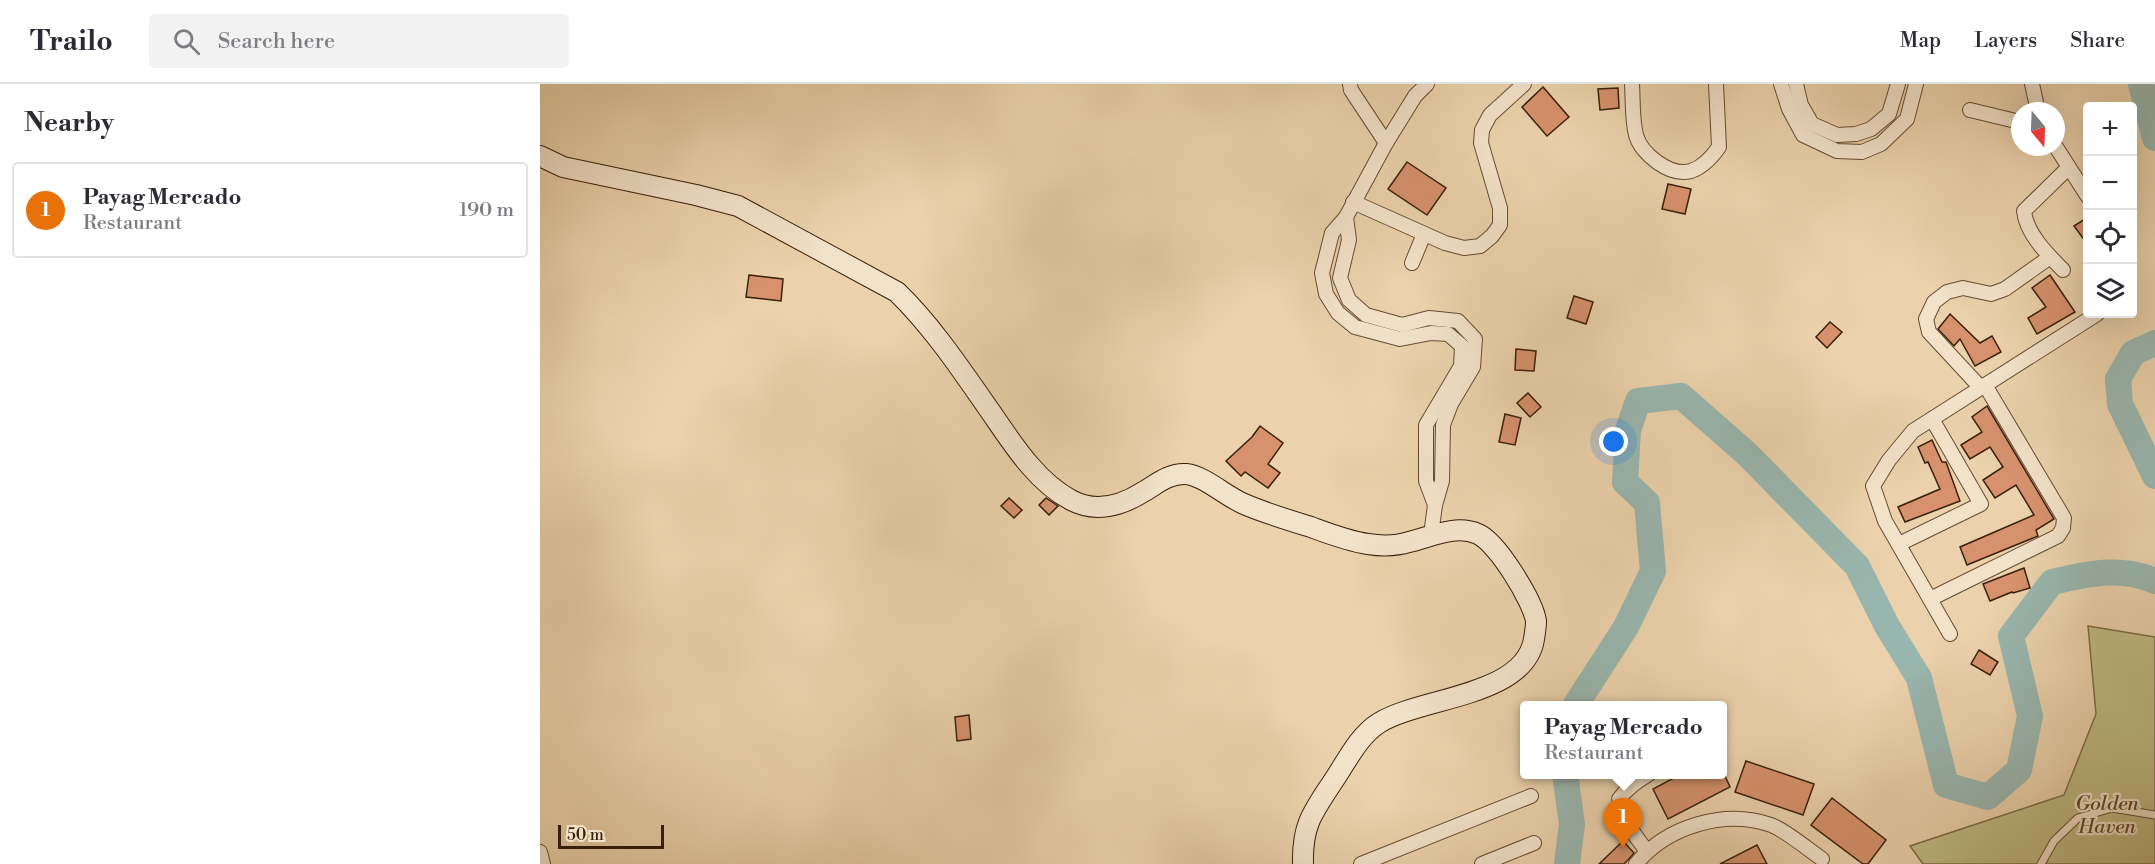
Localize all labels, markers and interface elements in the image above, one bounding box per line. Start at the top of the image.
search box [149,14,569,68]
text: Trailo [30,24,113,59]
icon: search [170,25,203,58]
text: Search here [218,28,335,55]
text: Map [1900,28,1941,54]
text: Layers [1974,28,2037,54]
text: Share [2070,28,2125,54]
north arrow [2011,102,2065,156]
map controls [2083,102,2137,318]
button: + [2083,102,2137,156]
text: Nearby [24,107,114,139]
button: − [2083,156,2137,210]
text: Payag Mercado [83,184,241,211]
text: 1 [41,198,50,223]
text: 190 m [459,198,514,223]
button: locate [2083,210,2137,264]
text: Restaurant [83,211,182,236]
button: layers [2083,264,2137,318]
your location [1599,427,1628,456]
popup [1520,701,1727,779]
text: Payag Mercado [1544,714,1703,741]
text: Restaurant [1544,741,1644,766]
park label: Golden Haven [2075,792,2140,840]
pin: 1 [1604,798,1642,848]
scale bar [558,822,664,850]
text: 50 m [567,825,604,845]

